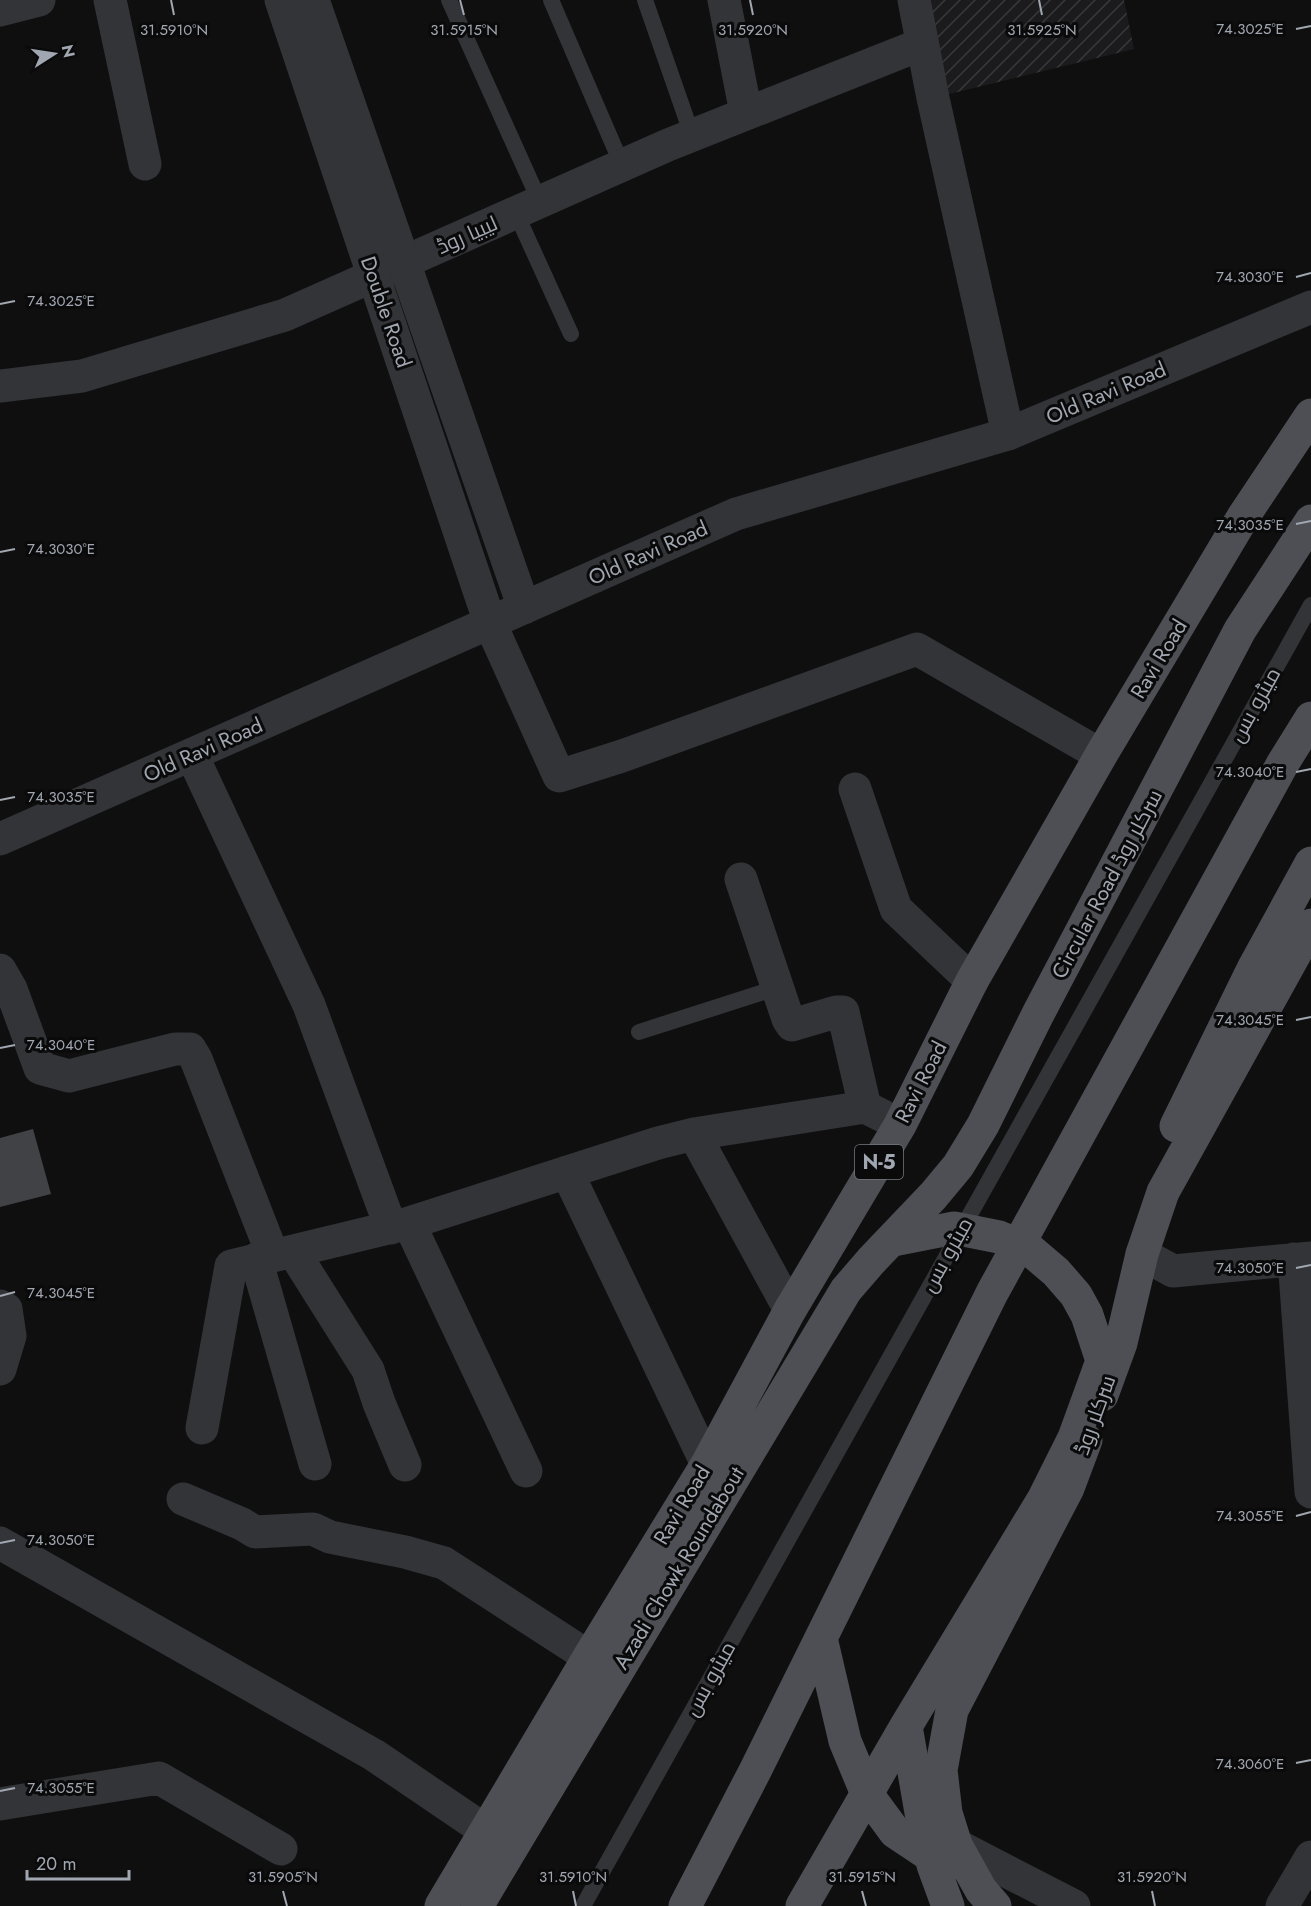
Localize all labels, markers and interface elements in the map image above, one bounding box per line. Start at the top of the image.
text: 74.3025°E [1216,18,1284,40]
text: 31.5910°N [140,19,208,41]
text: 31.5915°N [430,19,498,41]
text: 31.5920°N [718,19,788,41]
text: 31.5925°N [1007,19,1077,41]
north arrow [24,24,84,84]
text: N [56,42,81,60]
street label: لیبیا روڈ [432,208,502,262]
street label: Double Road [353,252,419,372]
text: 74.3030°E [1216,266,1284,288]
text: 74.3025°E [27,290,95,312]
street label: Old Ravi Road [1041,354,1171,432]
street label: Old Ravi Road [584,513,712,593]
text: 74.3035°E [1216,514,1284,536]
text: 74.3030°E [27,538,95,560]
street label: Ravi Road [1123,614,1195,704]
street label: میٹرو بس [1222,662,1288,748]
street label: Old Ravi Road [139,710,267,790]
text: 74.3040°E [1216,761,1284,783]
street label: Circular Road سرکلر روڈ [1044,784,1170,984]
text: 74.3035°E [27,786,95,808]
text: 74.3045°E [1216,1009,1284,1031]
text: 74.3040°E [27,1034,95,1056]
street label: Ravi Road [888,1036,954,1128]
road number: N-5 [855,1145,903,1179]
street label: میٹرو بس [914,1212,980,1298]
text: 74.3050°E [1216,1257,1284,1279]
text: 74.3045°E [27,1282,95,1304]
street label: سرکلر روڈ [1067,1371,1123,1459]
street label: Ravi Road [646,1460,718,1550]
street label: Azadi Chowk Roundabout [606,1461,752,1675]
text: 74.3055°E [1216,1505,1284,1527]
text: 74.3050°E [27,1529,95,1551]
street label: میٹرو بس [677,1636,743,1722]
text: 74.3060°E [1216,1753,1284,1775]
text: 74.3055°E [27,1777,95,1799]
scale bar [27,1843,129,1881]
text: 20 m [36,1851,76,1877]
text: 31.5905°N [248,1866,318,1888]
text: 31.5910°N [539,1866,607,1888]
text: 31.5915°N [828,1866,896,1888]
text: 31.5920°N [1117,1866,1187,1888]

